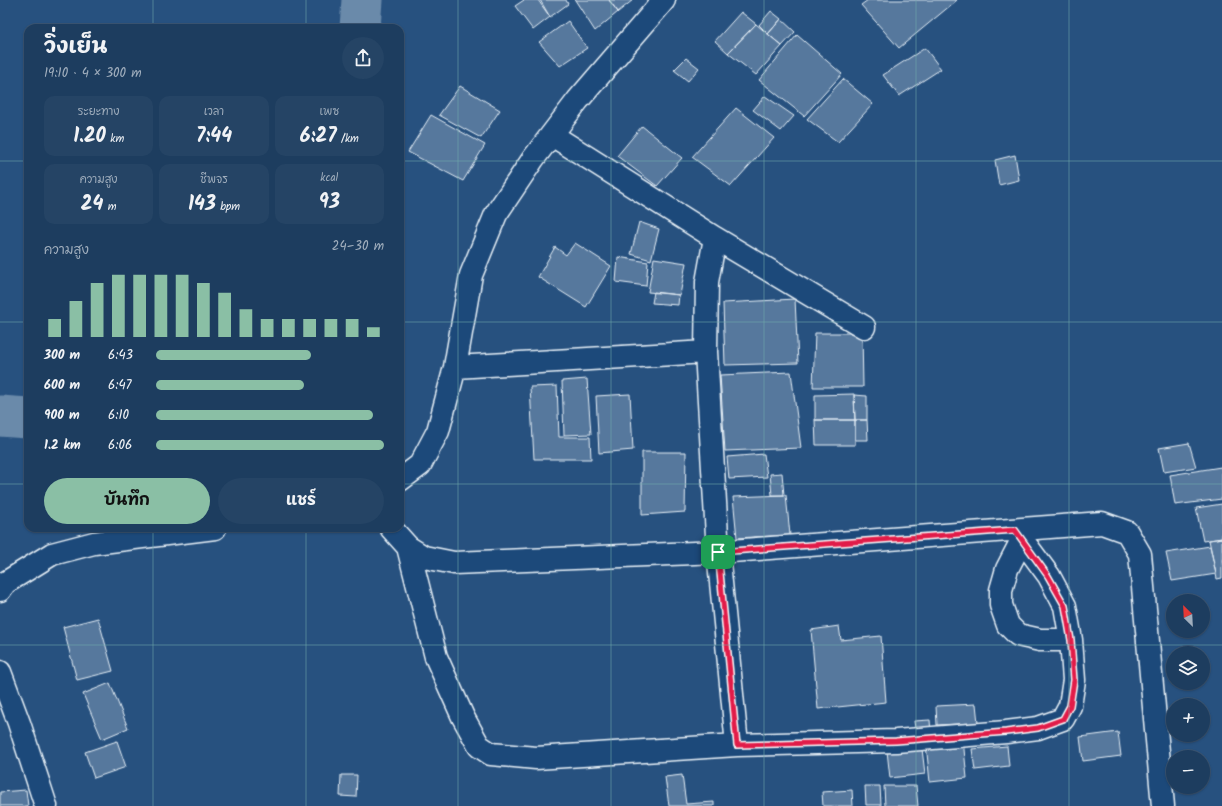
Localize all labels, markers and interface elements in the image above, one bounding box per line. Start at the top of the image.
text: วิ่งเย็น [44,30,107,65]
button: share [342,37,384,79]
text: 19:10 · 4 × 300 m [44,63,142,84]
text: ระยะทาง [78,103,120,121]
text: เวลา [204,103,224,121]
text: เพซ [320,103,339,121]
text: 1.20 [73,121,106,153]
text: 7:44 [196,121,232,153]
text: 6:27 [300,121,337,153]
text: km [106,130,124,148]
text: /km [337,130,359,148]
text: kcal [320,169,338,187]
text: ความสูง [80,171,118,189]
text: ชีพจร [200,171,228,189]
text: 93 [319,187,340,219]
text: 24 [81,189,103,221]
text: 143 [188,189,216,221]
text: m [103,198,117,216]
text: bpm [216,198,240,216]
text: 24–30 m [332,236,384,257]
text: ความสูง [44,240,89,261]
text: 300 m [44,345,80,366]
text: 6:43 [108,345,133,366]
text: 600 m [44,375,80,396]
text: 6:47 [108,375,132,396]
text: 900 m [44,405,80,426]
text: 6:10 [108,405,129,426]
text: 1.2 km [44,435,81,456]
text: 6:06 [108,435,132,456]
button: บันทึก [44,478,210,524]
button: แชร์ [218,478,384,524]
pin [701,535,735,569]
icon: arrive [707,541,729,563]
north arrow [1166,594,1210,638]
map controls [1166,594,1210,794]
button: layers [1166,646,1210,690]
button: + [1166,698,1210,742]
button: − [1166,750,1210,794]

